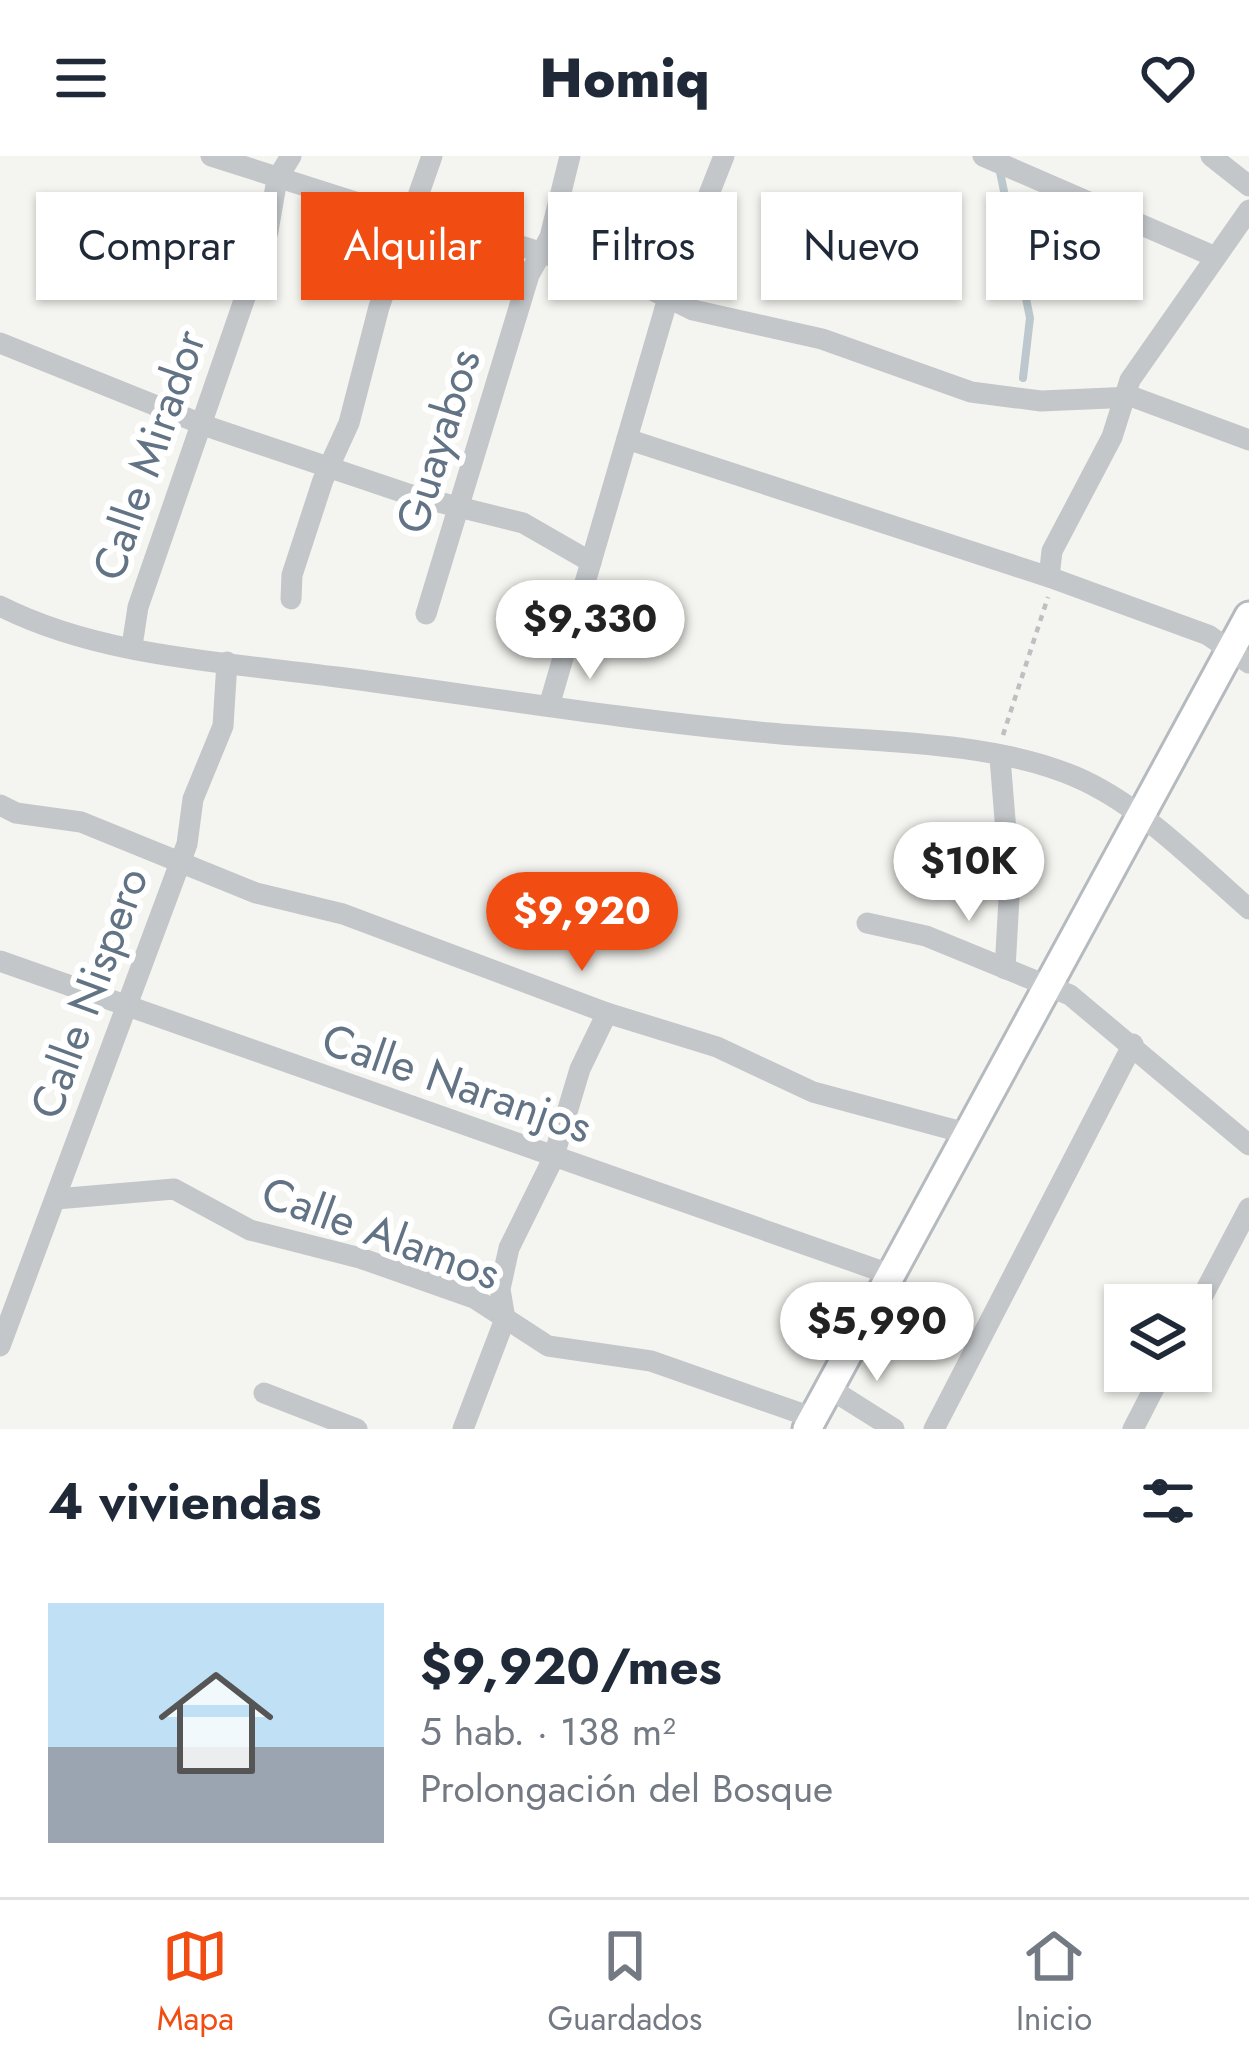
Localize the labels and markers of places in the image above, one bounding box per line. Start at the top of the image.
pin: $9,330 [492,580,688,682]
pin: $10K [898,822,1040,924]
pin: $9,920 [484,872,680,974]
pin: $5,990 [779,1282,975,1384]

